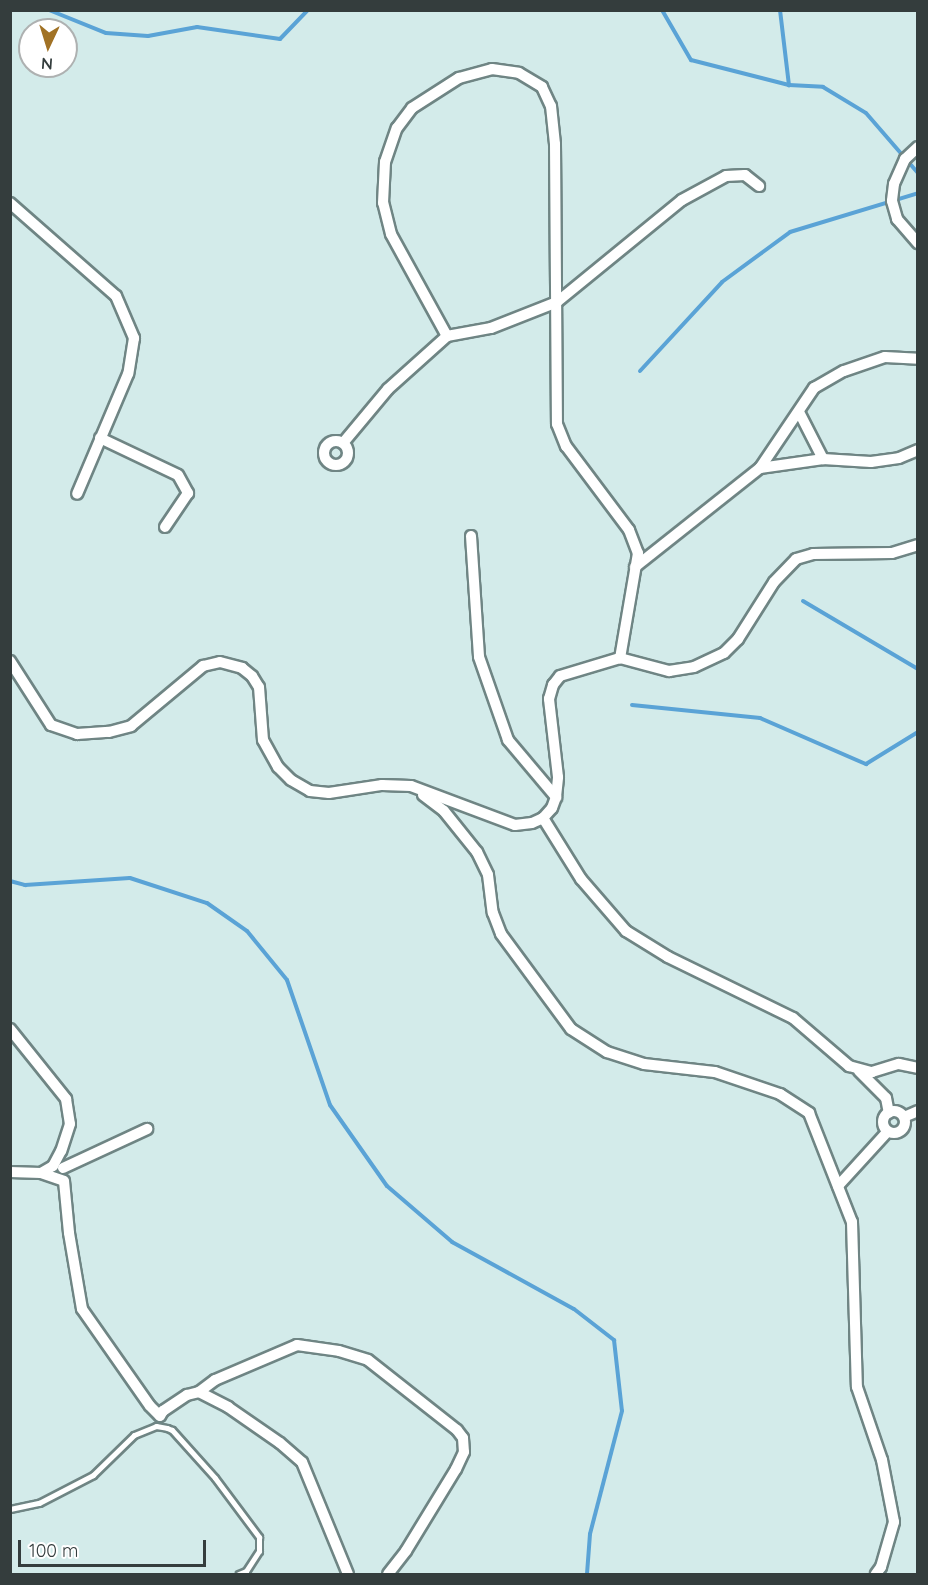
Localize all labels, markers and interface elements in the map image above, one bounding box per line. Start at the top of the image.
north arrow [18,18,78,78]
text: N [40,54,53,74]
scale bar [21,1528,208,1566]
text: 100 m [29,1539,78,1562]

